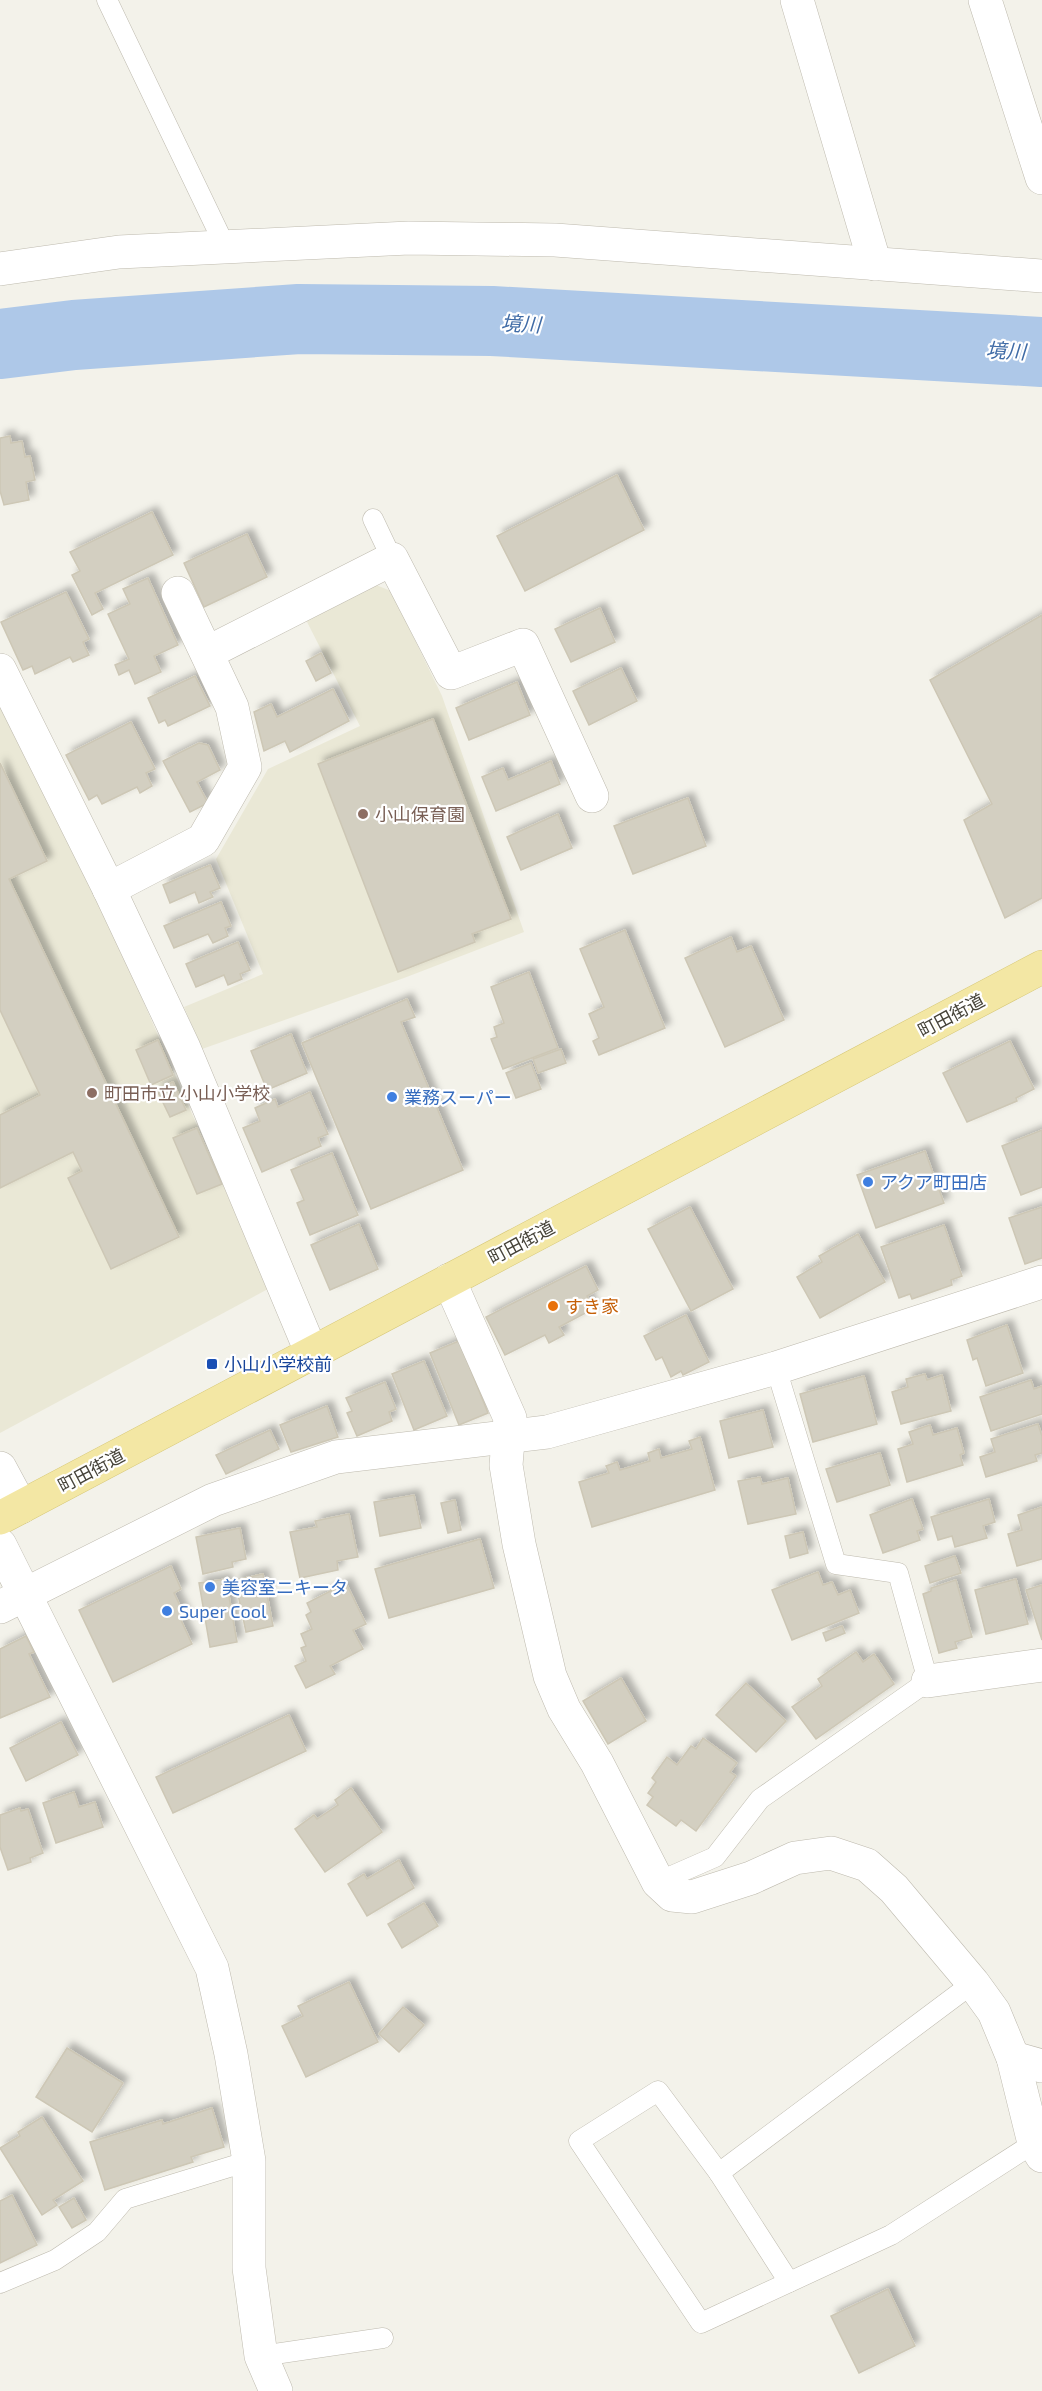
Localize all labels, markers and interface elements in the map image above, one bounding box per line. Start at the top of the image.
water label: 境川 [500,310,544,336]
water label: 境川 [985,337,1029,363]
place label: 小山保育園 [375,803,465,825]
marker: 小山保育園 [356,807,370,821]
street label: 町田街道 [914,988,988,1042]
place label: 町田市立 小山小学校 [104,1082,270,1104]
marker: 町田市立 小山小学校 [85,1086,99,1100]
place label: 業務スーパー [404,1086,512,1108]
marker: 業務スーパー [385,1090,399,1104]
place label: アクア町田店 [880,1171,987,1193]
marker: アクア町田店 [861,1175,875,1189]
street label: 町田街道 [484,1215,558,1269]
place label: すき家 [565,1295,619,1317]
marker: すき家 [546,1299,560,1313]
place label: 小山小学校前 [224,1353,332,1375]
marker: 小山小学校前 [205,1357,219,1371]
street label: 町田街道 [54,1443,128,1497]
place label: 美容室ニキータ [222,1576,348,1598]
marker: 美容室ニキータ [203,1580,217,1594]
place label: Super Cool [179,1600,267,1622]
marker: Super Cool [160,1604,174,1618]

